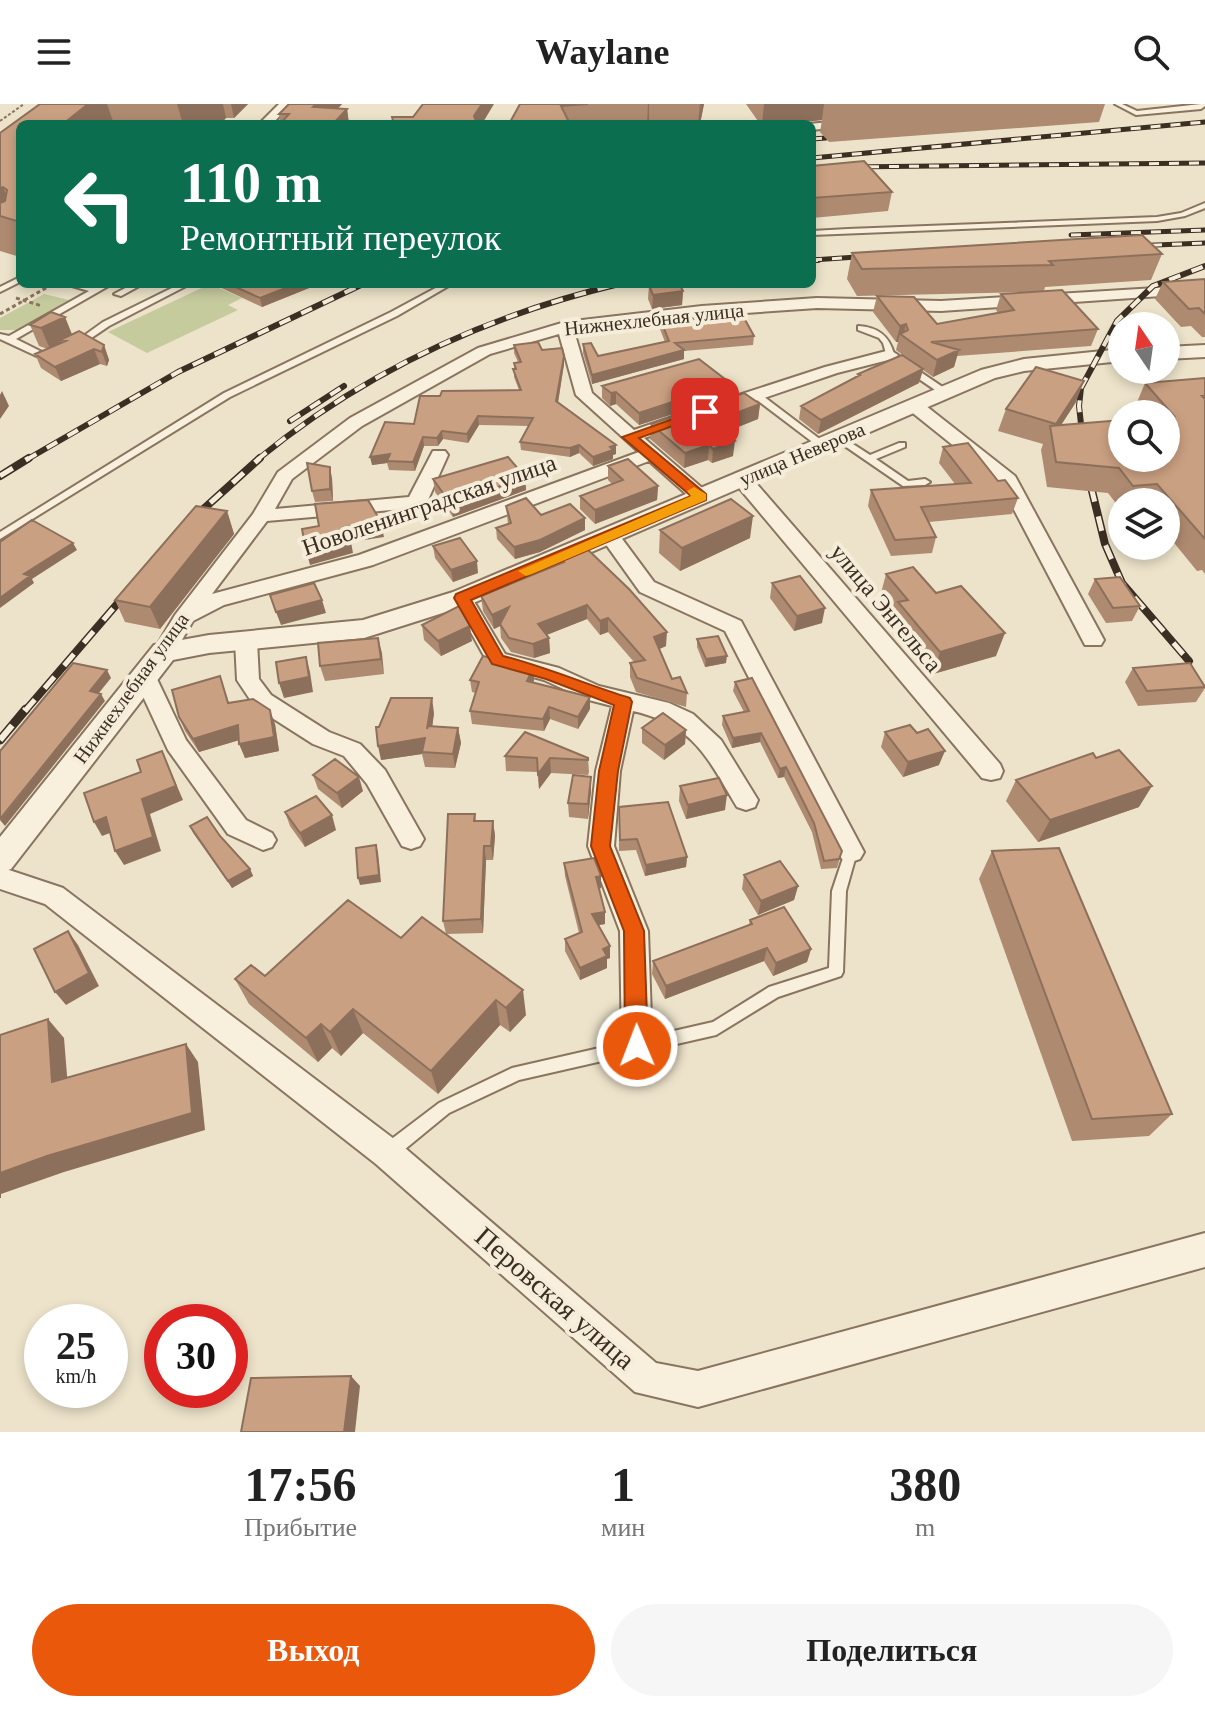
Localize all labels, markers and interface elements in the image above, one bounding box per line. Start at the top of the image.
icon: menu [32,30,76,74]
icon: search [1129,30,1173,74]
text: Waylane [535,32,670,72]
icon: left [48,152,152,256]
text: 110 m [180,152,322,214]
text: Ремонтный переулок [180,218,501,258]
street label: Нижнехлебная улица [563,299,745,340]
north arrow [1108,312,1180,384]
map controls [1108,312,1180,560]
pin [671,378,739,446]
icon: arrive [683,390,727,434]
button: search [1108,400,1180,472]
street label: улица Неверова [736,418,868,491]
street label: Новоленинградская улица [299,449,560,561]
button: layers [1108,488,1180,560]
street label: улица Энгельса [825,539,947,677]
street label: Нижнехлебная улица [69,608,194,768]
position arrow [595,1004,679,1088]
street label: Перовская улица [469,1220,641,1376]
speed limit sign: 30 [144,1304,248,1408]
text: 25 [56,1323,96,1368]
text: km/h [55,1365,97,1387]
text: 17:56 [244,1458,356,1511]
text: 1 [611,1458,635,1511]
text: 380 [889,1458,961,1511]
text: Прибытие [244,1513,357,1542]
text: мин [601,1513,645,1542]
text: m [915,1513,935,1542]
button: Выход [32,1604,595,1696]
button: Поделиться [611,1604,1173,1696]

